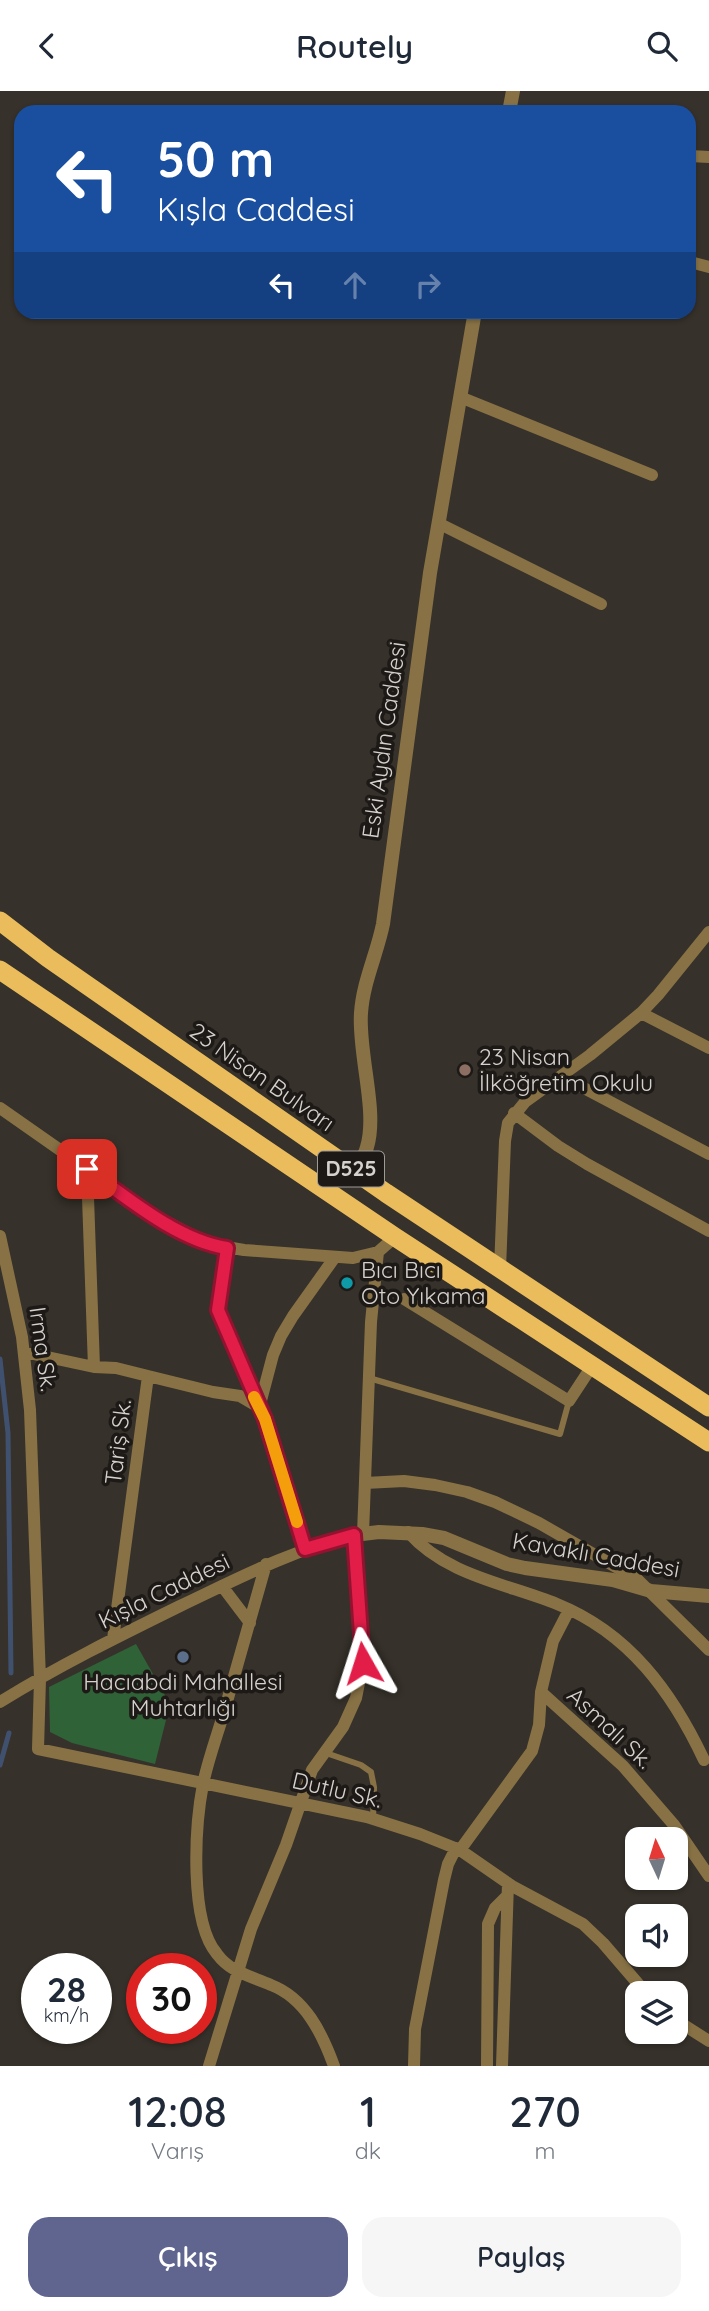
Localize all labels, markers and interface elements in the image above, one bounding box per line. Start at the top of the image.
text: Routely [296,26,413,66]
icon: back [28,27,66,65]
icon: search [643,27,681,65]
text: 50 m [157,128,274,189]
icon: left [42,133,133,224]
text: Kışla Caddesi [157,189,355,229]
icon: left [263,266,301,304]
icon: ahead [336,266,374,304]
icon: right [409,266,447,304]
street label: Eski Aydın Caddesi [355,640,412,840]
street label: 23 Nisan Bulvarı [184,1016,340,1137]
place label: 23 Nisan İlköğretim Okulu [479,1042,653,1097]
marker: 23 Nisan İlköğretim Okulu [457,1062,473,1078]
pin [57,1139,117,1199]
icon: arrive [68,1150,106,1188]
road number: D525 [318,1151,384,1187]
place label: Bıcı Bıcı Oto Yıkama [361,1255,485,1310]
marker: Bıcı Bıcı Oto Yıkama [339,1275,355,1291]
street label: Irma Sk. [23,1305,64,1393]
street label: Tariş Sk. [98,1398,137,1486]
street label: Kavaklı Caddesi [510,1526,682,1584]
street label: Kışla Caddesi [93,1546,234,1635]
position arrow [326,1626,400,1700]
marker: Hacıabdi Mahallesi Muhtarlığı [175,1649,191,1665]
place label: Hacıabdi Mahallesi Muhtarlığı [83,1667,283,1722]
street label: Asmalı Sk. [562,1681,659,1775]
street label: Dutlu Sk. [289,1765,385,1814]
north arrow [625,1827,688,1890]
map controls [625,1827,688,2044]
button: sound [625,1904,688,1967]
speed limit sign: 30 [126,1953,217,2044]
text: 28 [47,1967,86,2011]
button: layers [625,1981,688,2044]
text: km/h [44,2004,89,2027]
text: 12:08 [128,2085,227,2138]
text: 1 [360,2085,376,2138]
text: 270 [509,2085,581,2138]
text: Varış [151,2136,204,2165]
text: dk [355,2136,381,2165]
text: m [535,2136,556,2165]
button: Çıkış [28,2217,348,2297]
button: Paylaş [362,2217,681,2297]

